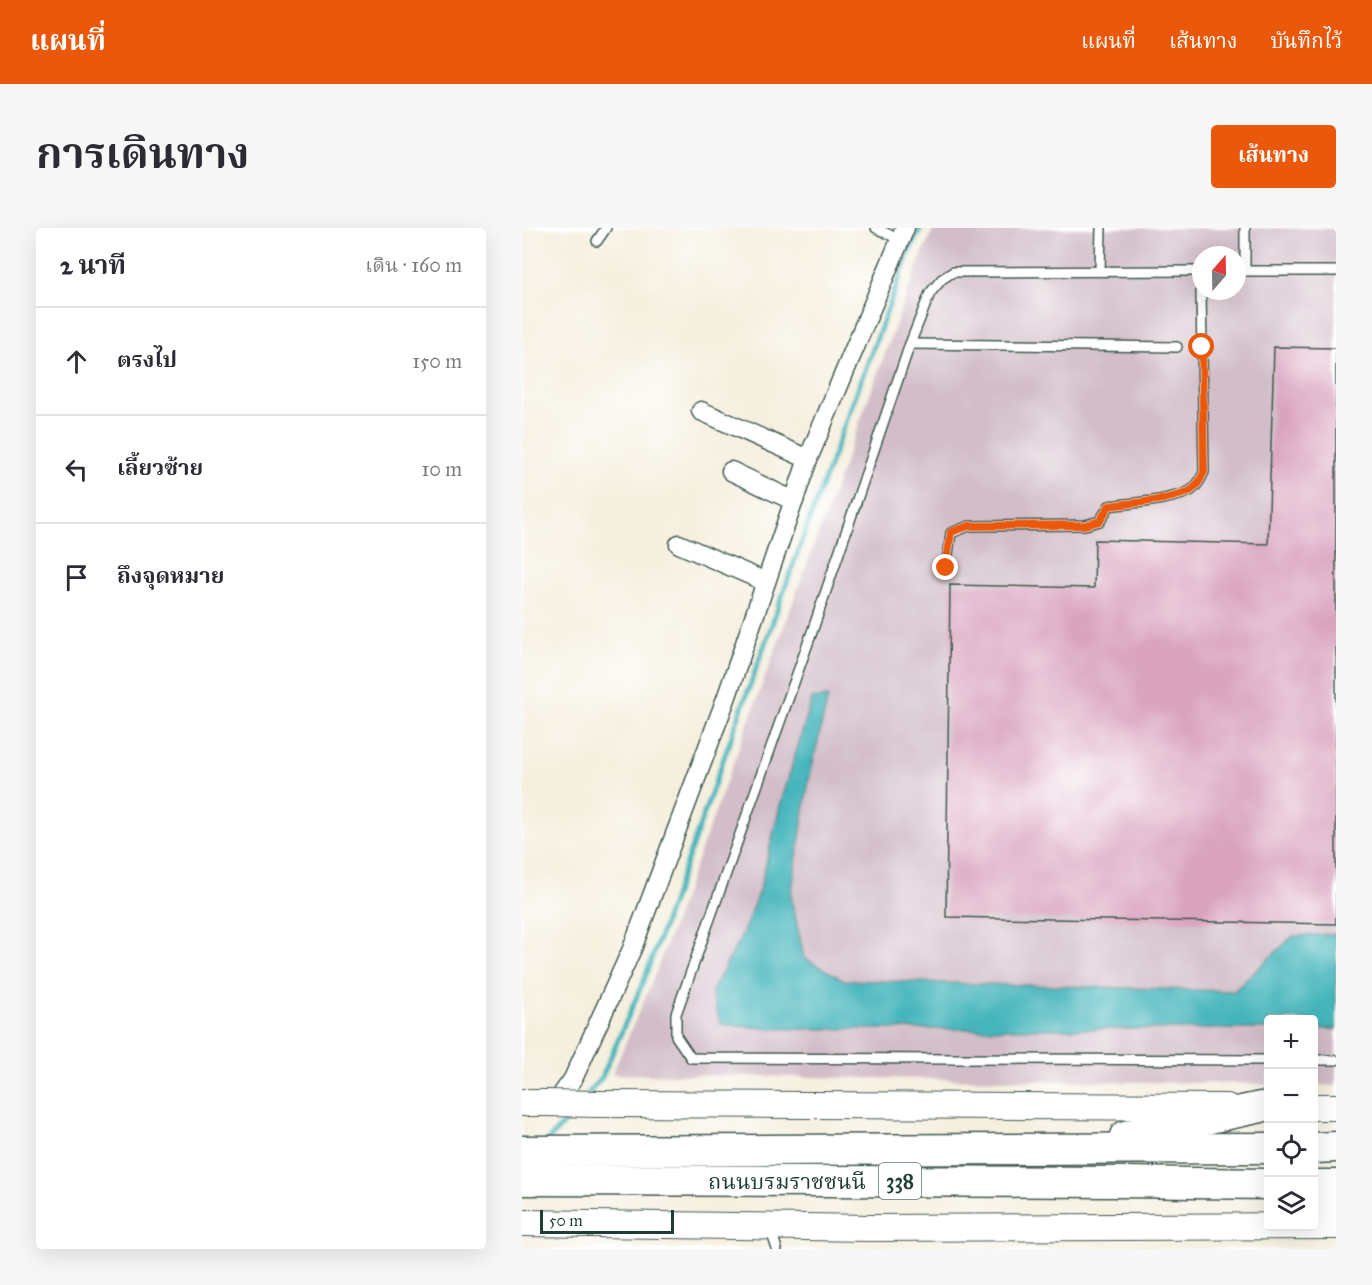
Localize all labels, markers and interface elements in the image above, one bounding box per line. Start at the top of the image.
text: แผนที่ [30,23,106,58]
text: แผนที่ [1081,28,1136,54]
text: เส้นทาง [1169,28,1237,54]
text: บันทึกไว้ [1270,28,1342,54]
button: เส้นทาง [1211,125,1336,188]
text: การเดินทาง [36,128,249,180]
north arrow [1192,246,1246,300]
text: 2 นาที [60,249,126,281]
text: เดิน · 160 m [365,253,462,277]
route start [1188,333,1214,359]
icon: ahead [60,345,93,378]
text: ตรงไป [117,346,177,373]
text: 150 m [412,349,462,373]
icon: left [60,453,93,486]
text: เลี้ยวซ้าย [117,454,203,481]
text: 10 m [421,457,462,481]
route end [932,554,958,580]
icon: arrive [60,561,93,594]
text: ถึงจุดหมาย [117,562,224,589]
map controls [1264,1015,1318,1231]
button: + [1264,1015,1318,1069]
button: − [1264,1069,1318,1123]
button: locate [1264,1123,1318,1177]
road number: 338 [879,1163,921,1199]
street label: ถนนบรมราชชนนี [708,1168,866,1195]
button: layers [1264,1177,1318,1231]
scale bar [540,1207,674,1234]
text: 50 m [549,1211,583,1230]

